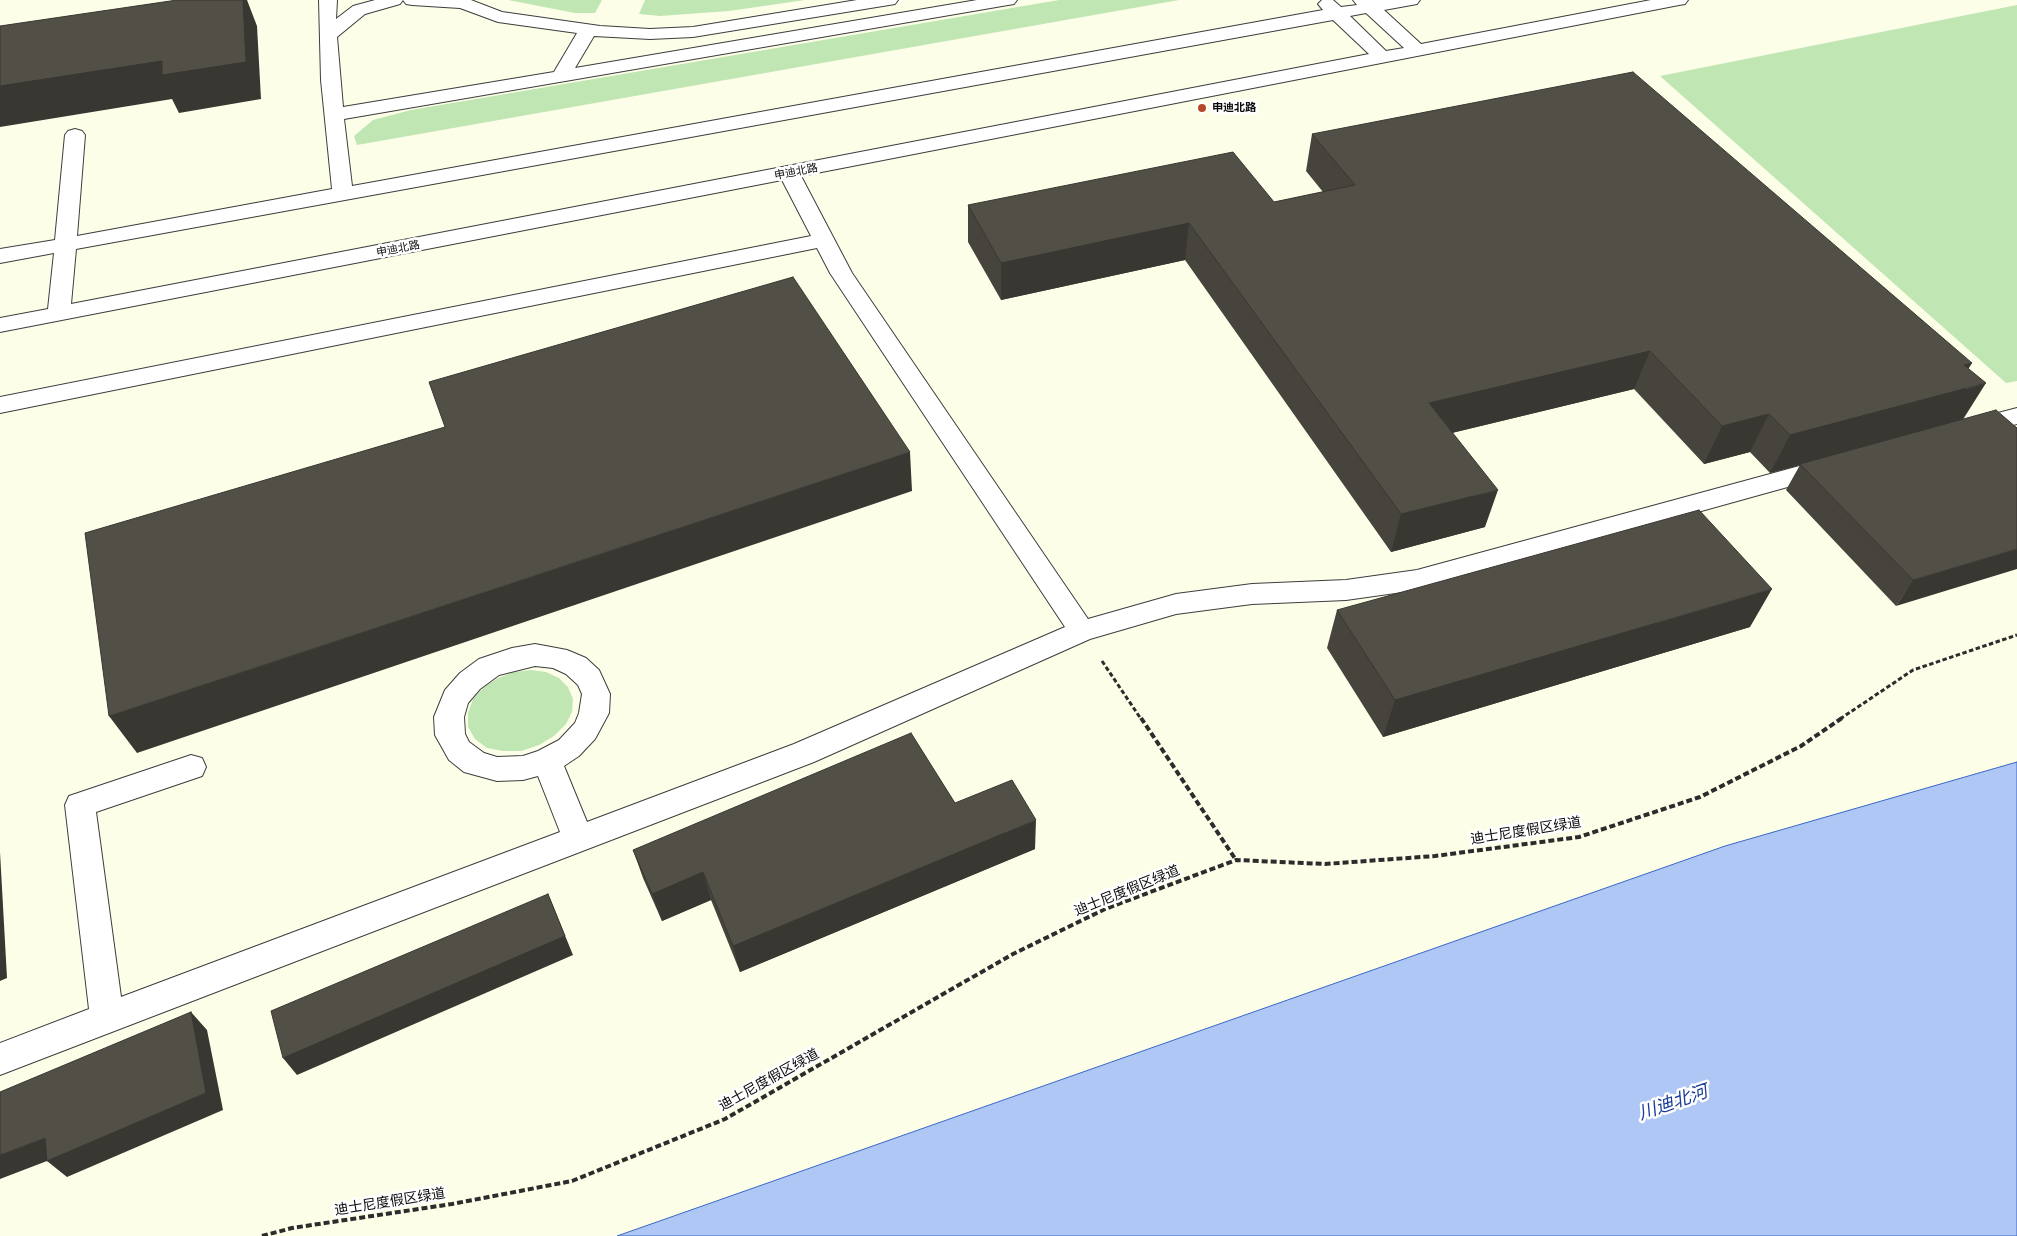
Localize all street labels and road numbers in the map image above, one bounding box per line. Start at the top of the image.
street label: 申迪北路 [773,161,819,183]
street label: 申迪北路 [375,238,421,260]
street label: 迪士尼度假区绿道 [1469,814,1583,848]
street label: 迪士尼度假区绿道 [1072,862,1182,920]
street label: 迪士尼度假区绿道 [716,1046,822,1114]
street label: 迪士尼度假区绿道 [333,1185,447,1219]

